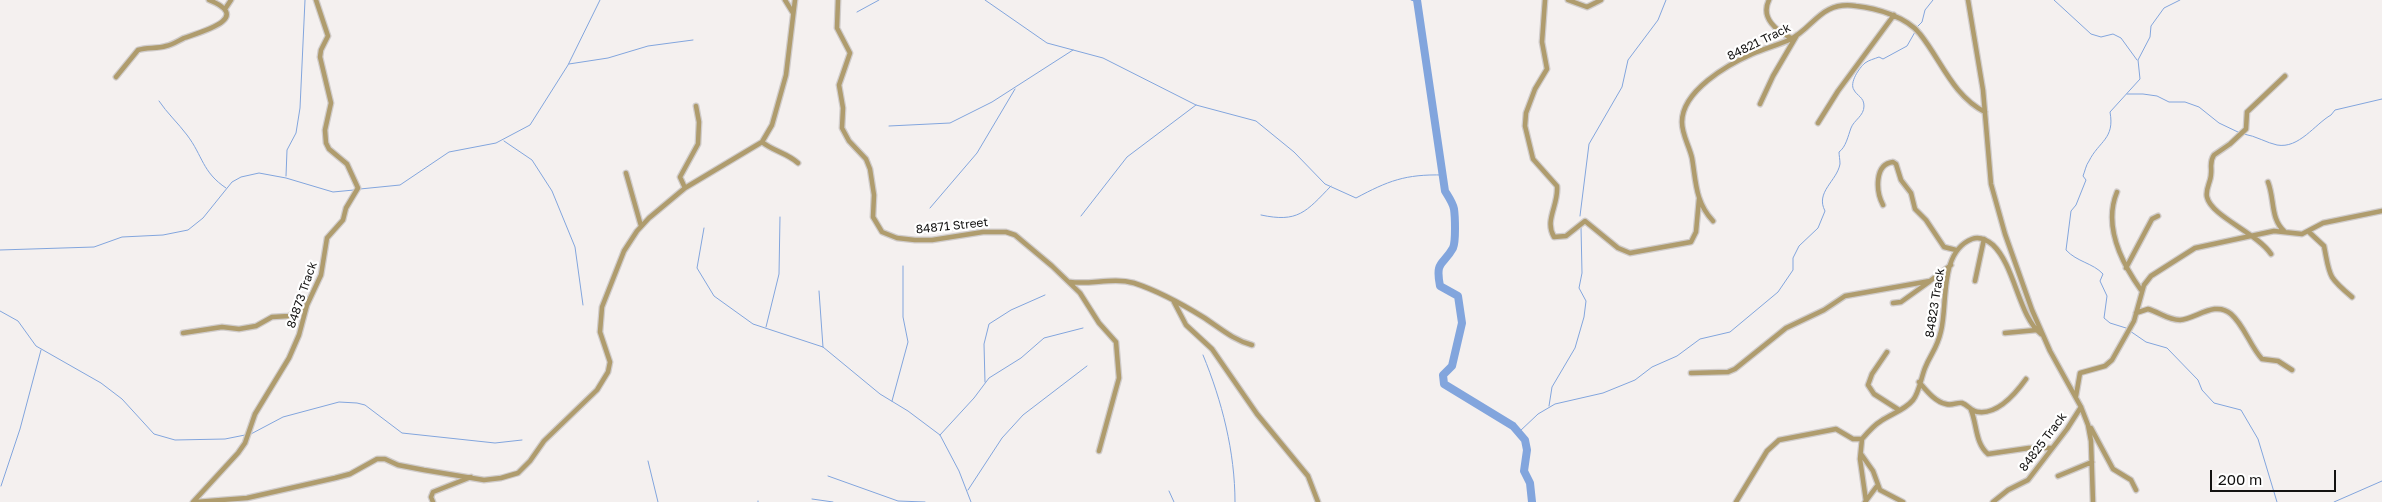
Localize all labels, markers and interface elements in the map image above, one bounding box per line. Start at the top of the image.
street label: 84821 Track [1725,20,1793,64]
street label: 84871 Street [915,215,989,237]
street label: 84873 Track [284,260,320,330]
street label: 84823 Track [1922,267,1948,339]
street label: 84825 Track [2016,410,2070,474]
scale bar [2212,460,2338,492]
text: 200 m [2218,470,2262,488]

